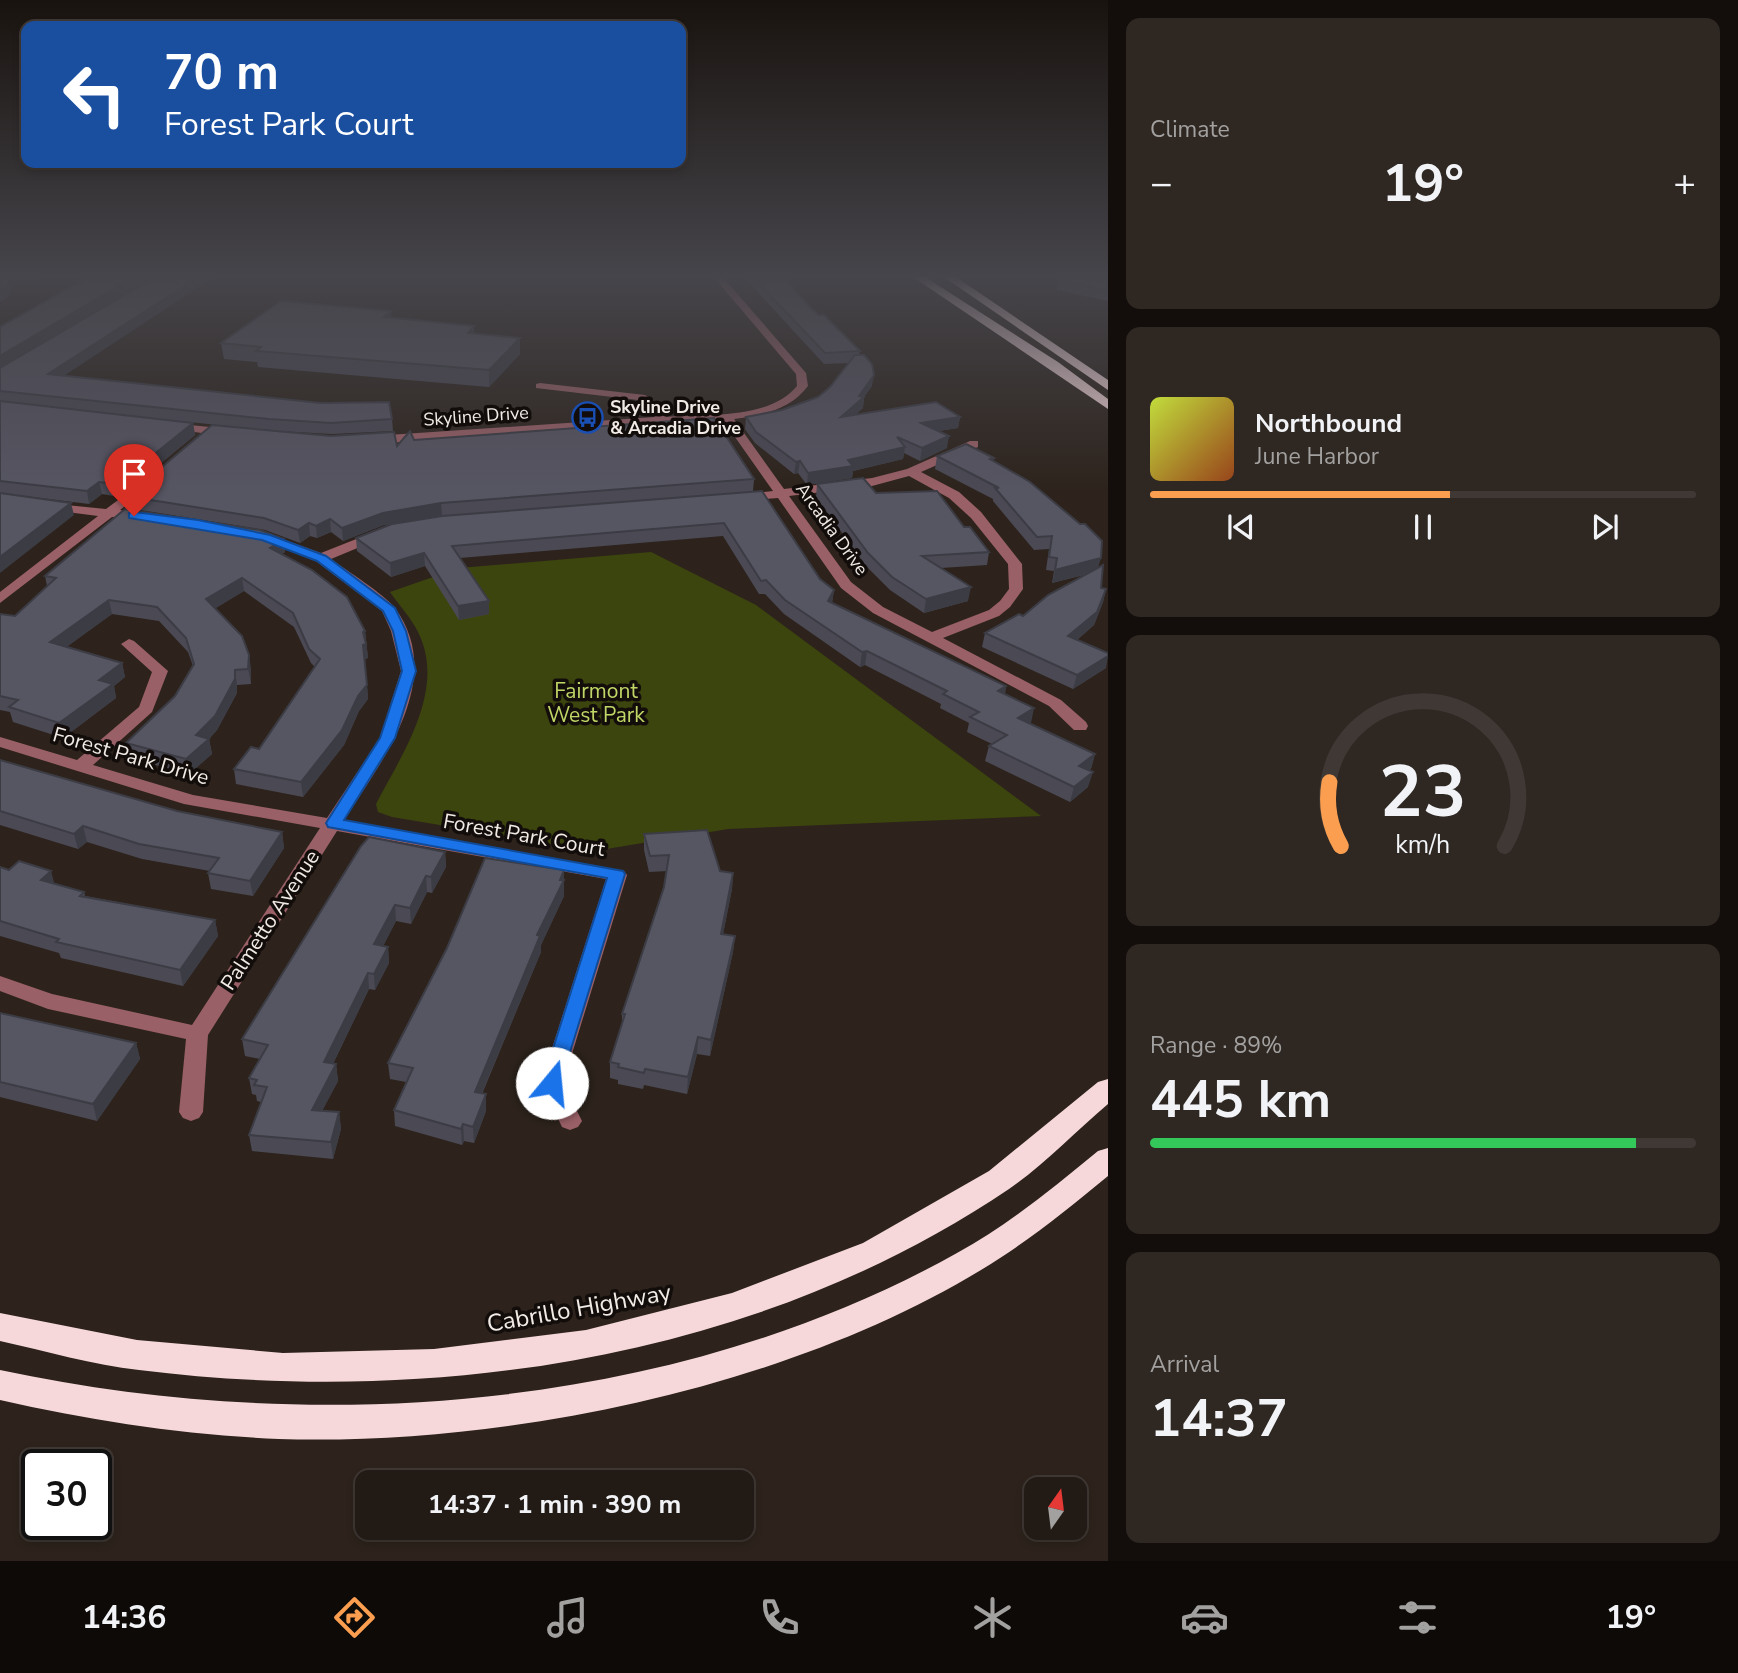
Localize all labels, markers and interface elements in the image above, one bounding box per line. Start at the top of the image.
text: 70 m [164,39,279,106]
icon: left [49,49,140,140]
text: Forest Park Court [164,103,413,146]
text: Climate [1150,114,1230,145]
text: 19° [1382,148,1464,219]
text: − [1150,158,1173,209]
text: + [1673,158,1696,209]
place label: Skyline Drive & Arcadia Drive [610,395,741,440]
street label: Skyline Drive [422,400,530,432]
bus stop icon: Skyline Drive & Arcadia Drive [570,400,604,434]
text: Northbound [1255,406,1402,441]
text: June Harbor [1255,441,1379,472]
pin [104,444,164,516]
icon: arrive [115,455,153,493]
street label: Arcadia Drive [790,478,874,580]
icon: previous [1222,508,1260,546]
icon: pause [1404,508,1442,546]
icon: next [1586,508,1624,546]
park label: Fairmont West Park [547,677,645,729]
street label: Forest Park Drive [50,720,212,792]
text: 23 [1379,743,1467,843]
street label: Forest Park Court [441,807,608,863]
text: km/h [1395,828,1451,862]
street label: Palmetto Avenue [214,844,326,996]
text: Range · 89% [1150,1030,1282,1061]
position arrow [515,1046,589,1120]
text: 445 km [1150,1064,1331,1135]
street label: Cabrillo Highway [484,1276,674,1340]
text: Arrival [1150,1349,1219,1380]
text: 14:37 [1150,1383,1288,1454]
speed limit sign: 30 [21,1449,112,1540]
north arrow [1024,1477,1087,1540]
map controls [1024,1477,1087,1540]
text: 14:37 · 1 min · 390 m [428,1487,681,1522]
icon: directions [330,1593,379,1642]
icon: music [543,1593,592,1642]
icon: phone [755,1593,804,1642]
icon: climate [968,1593,1017,1642]
icon: car [1180,1593,1229,1642]
icon: filters [1393,1593,1442,1642]
text: 14:36 [82,1596,167,1639]
text: 19° [1606,1596,1656,1639]

